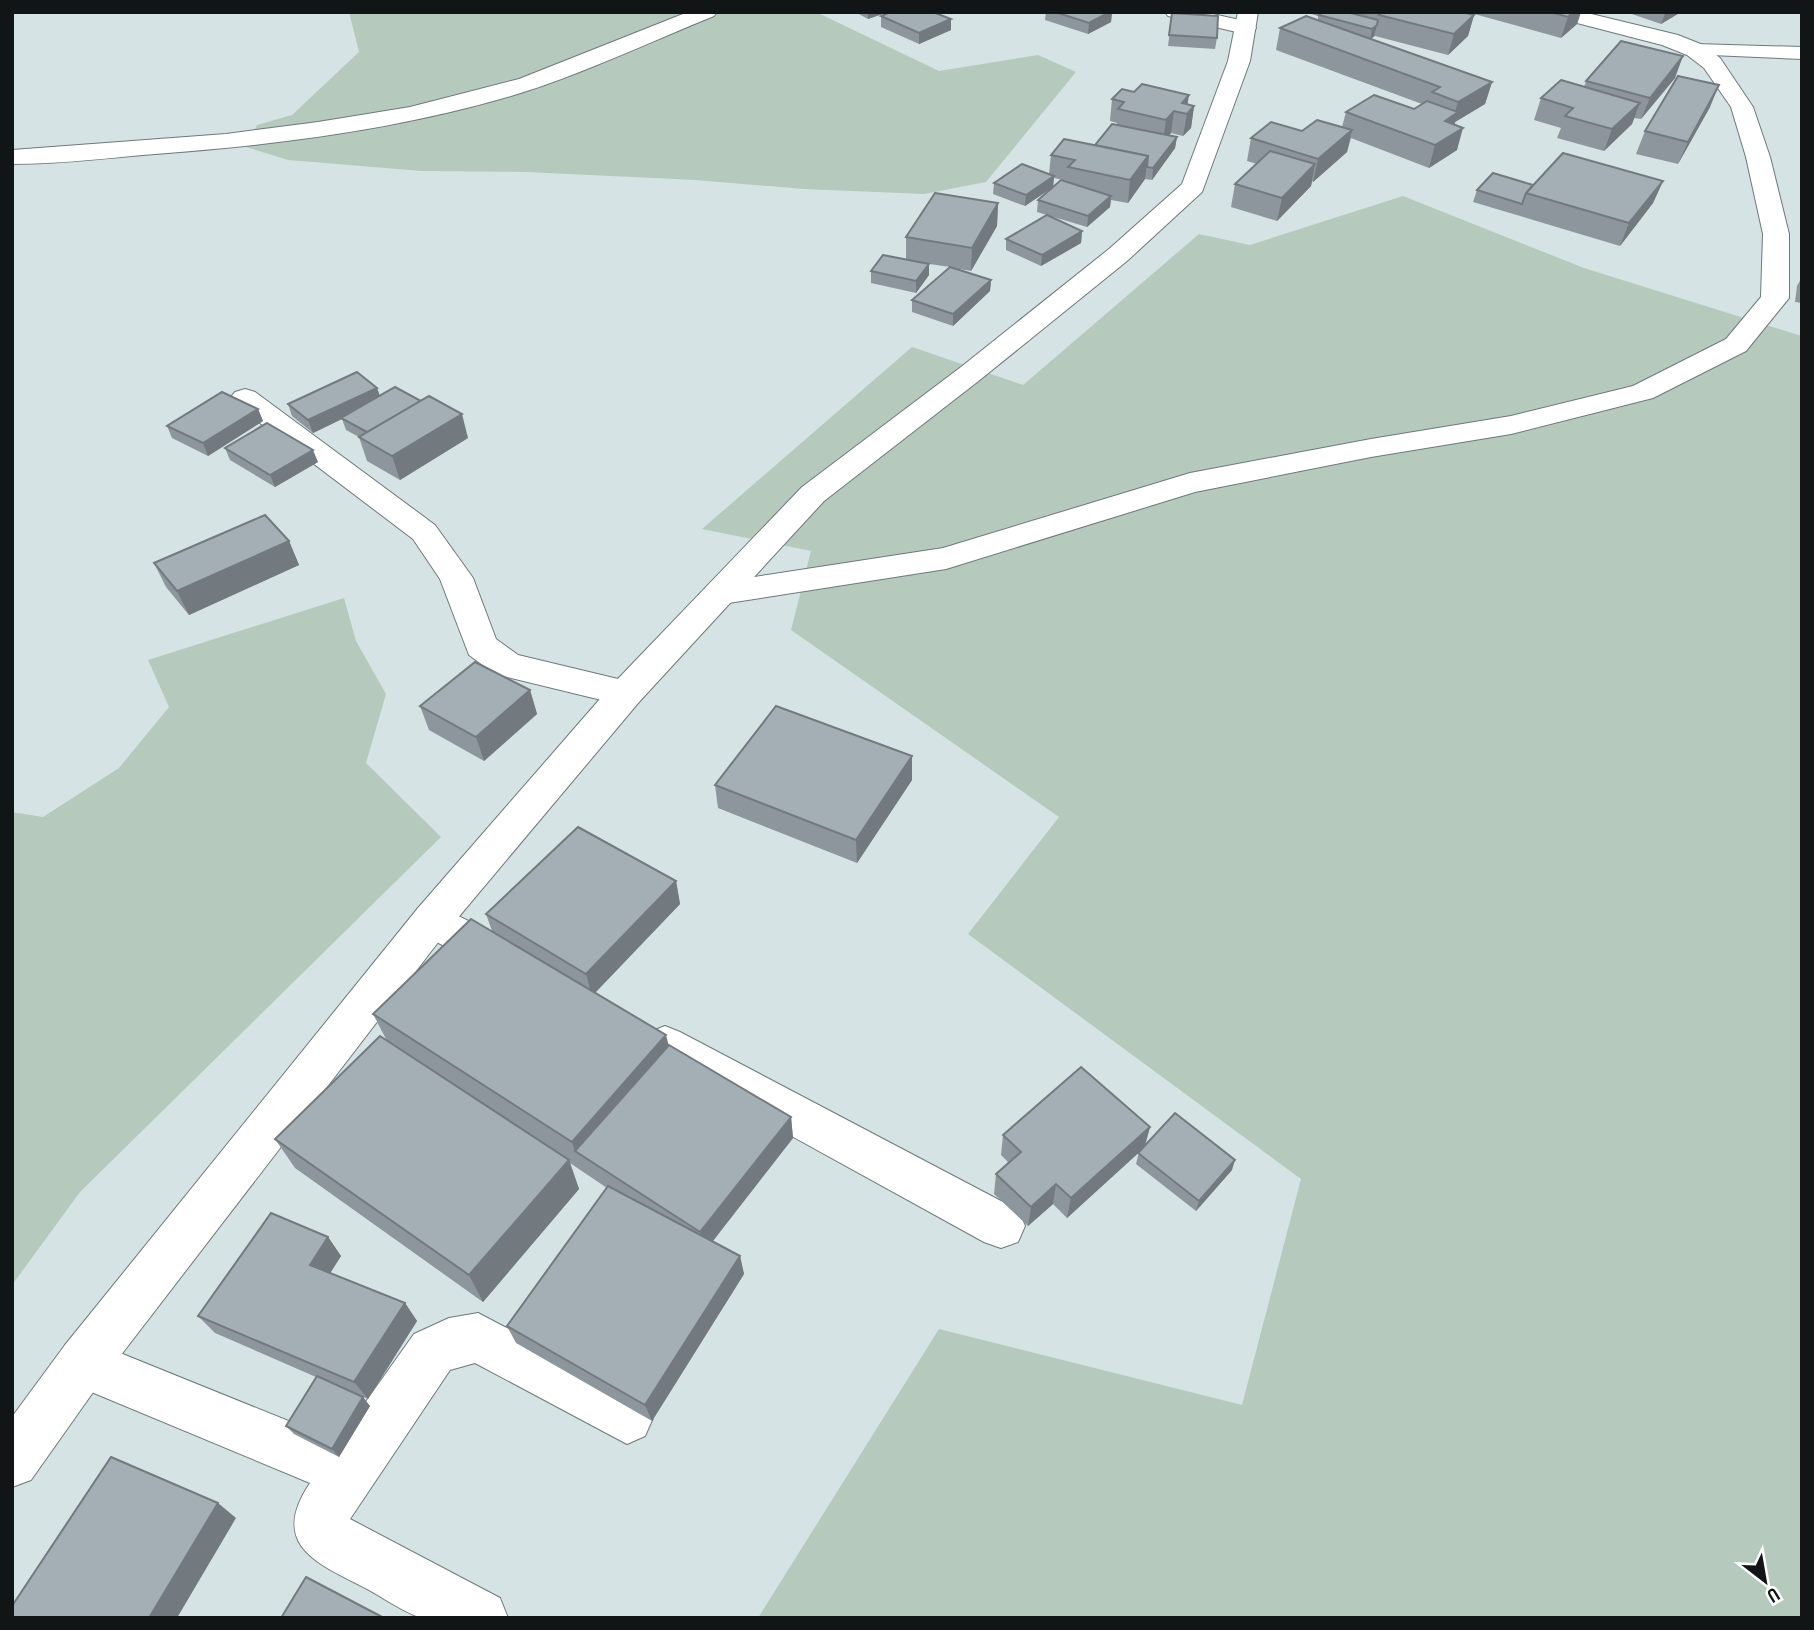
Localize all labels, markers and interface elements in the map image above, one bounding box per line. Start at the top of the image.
north arrow [1730,1546,1800,1616]
text: U [1763,1583,1784,1608]

